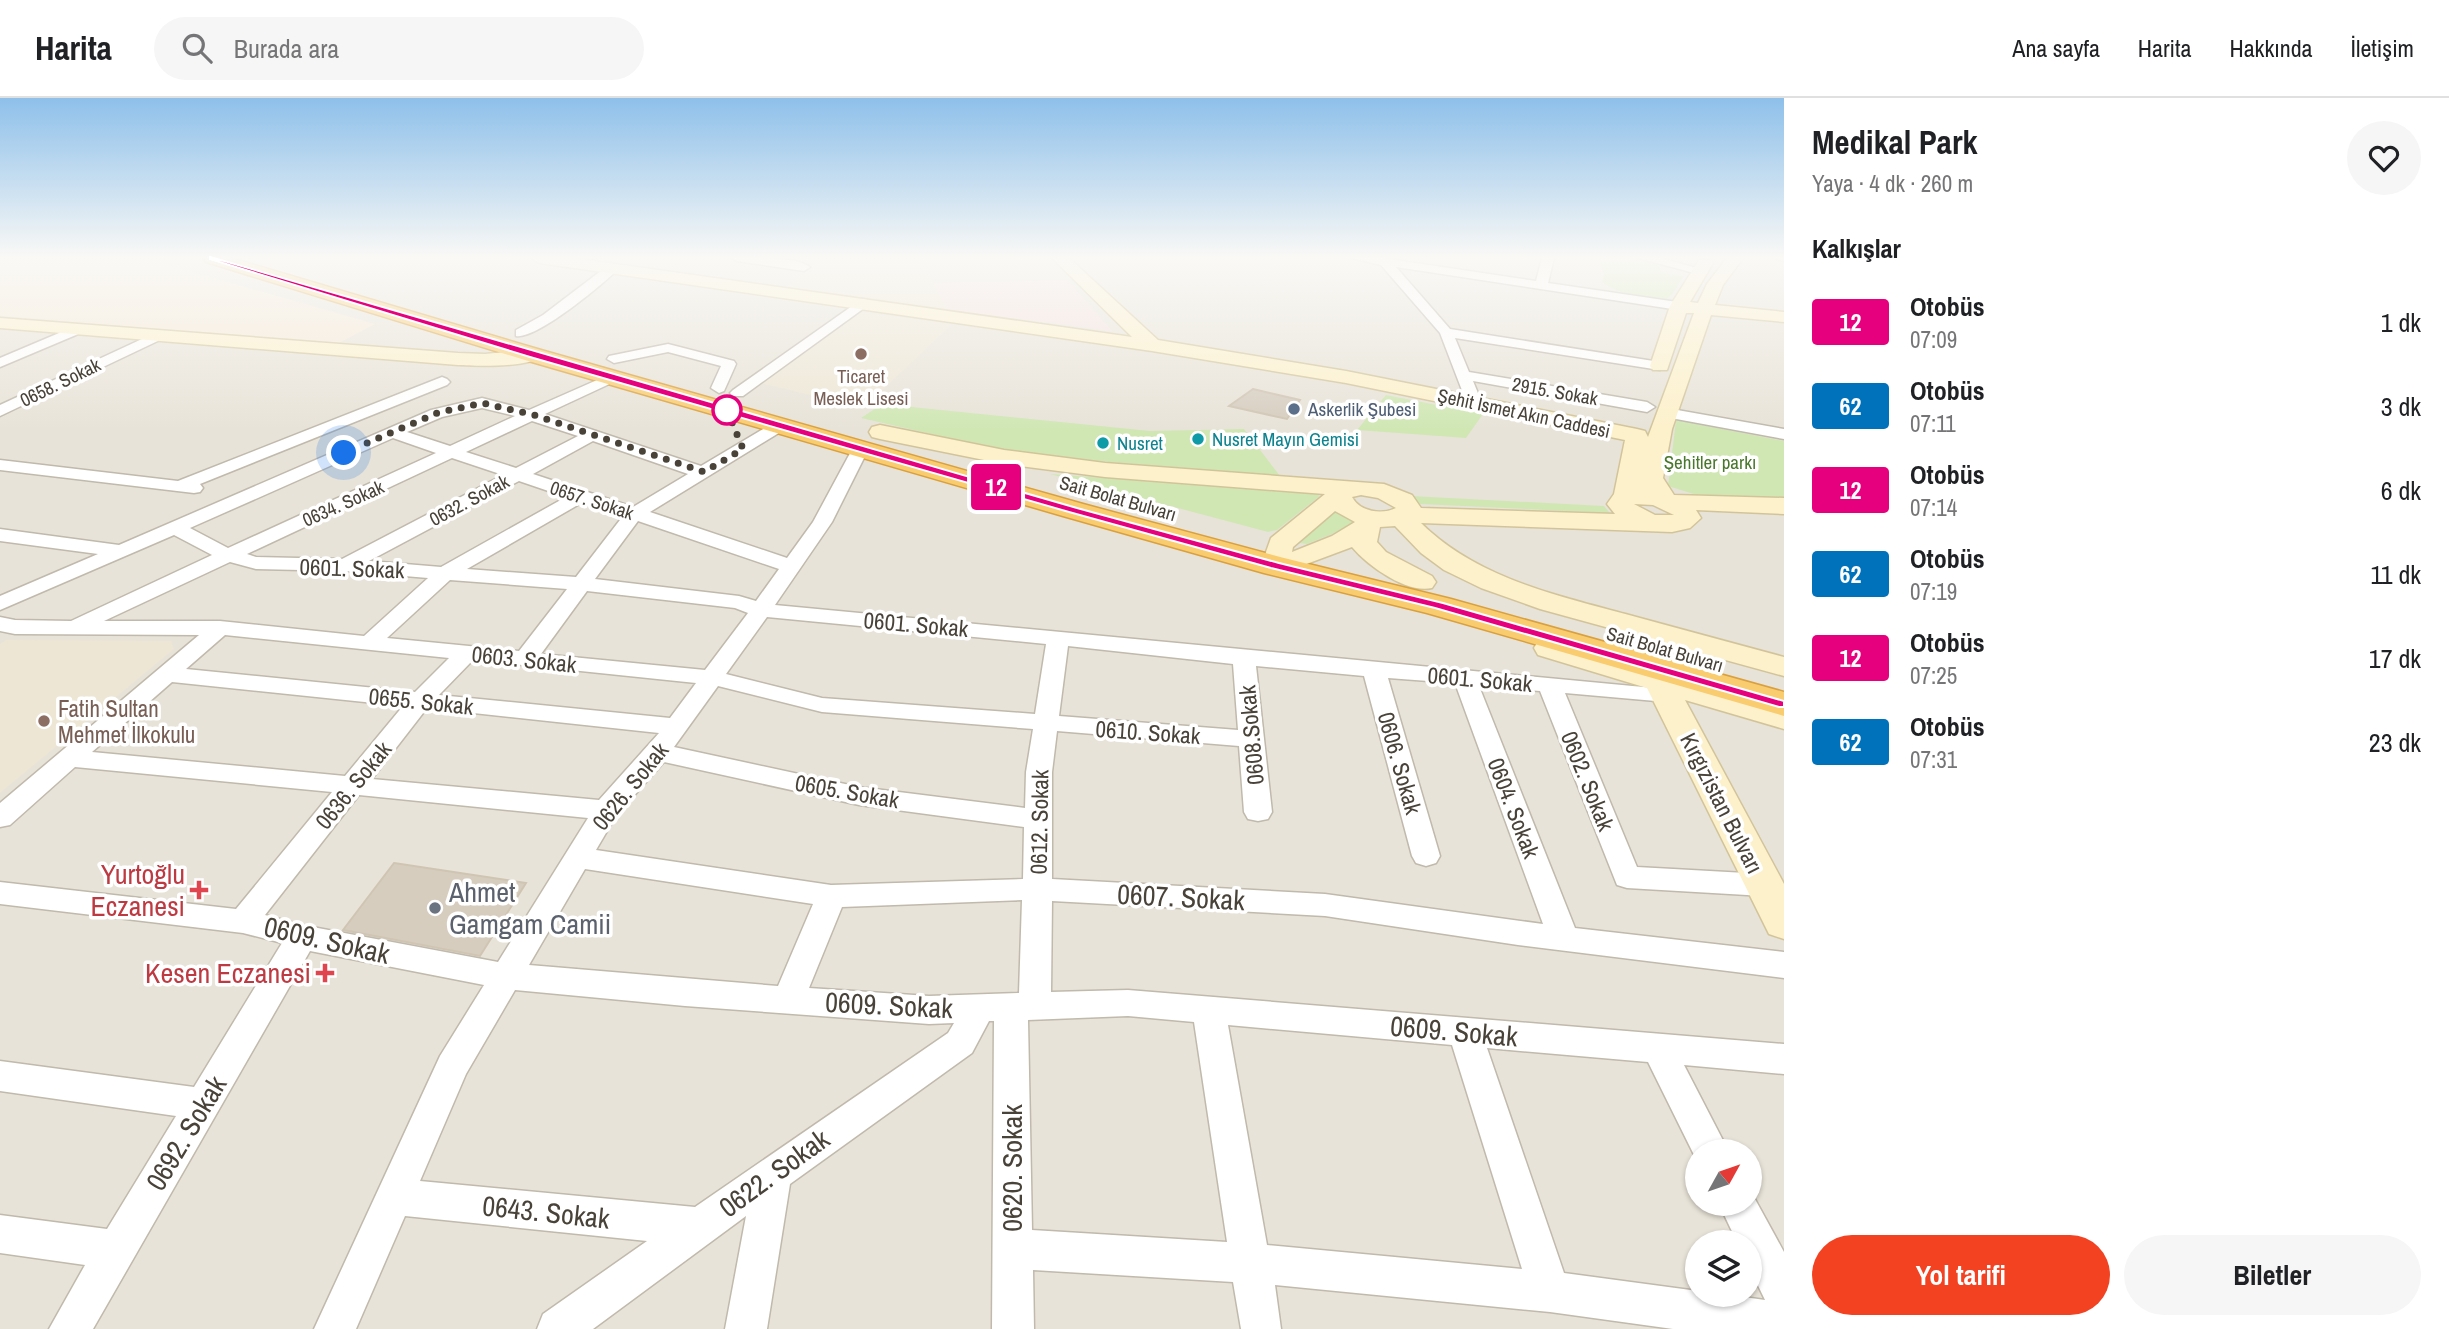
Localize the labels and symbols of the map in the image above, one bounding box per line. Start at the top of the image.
marker: Ticaret Meslek Lisesi [853,346,869,362]
street label: 0658. Sokak [15,351,105,413]
place label: Ticaret Meslek Lisesi [813,363,909,411]
street label: 2915. Sokak [1510,371,1600,411]
street label: Şehit İsmet Akın Caddesi [1435,382,1613,444]
unlabelled marker [712,395,742,425]
place label: Askerlik Şubesi [1307,396,1416,422]
marker: Askerlik Şubesi [1286,401,1302,417]
place label: Nusret Mayın Gemisi [1212,426,1359,452]
place label: Nusret [1117,430,1164,456]
marker: Nusret Mayın Gemisi [1190,431,1206,447]
your location [326,435,361,470]
marker: Nusret [1095,435,1111,451]
park label: Şehitler parkı [1664,449,1756,475]
line badge: 12 [964,464,1028,510]
street label: 0632. Sokak [425,468,514,532]
street label: Sait Bolat Bulvarı [1057,469,1179,527]
street label: 0634. Sokak [298,473,388,532]
street label: 0657. Sokak [547,474,637,526]
street label: 0601. Sokak [299,551,406,585]
street label: 0601. Sokak [862,604,970,644]
street label: Sait Bolat Bulvarı [1604,620,1726,678]
street label: 0603. Sokak [470,638,578,680]
street label: 0601. Sokak [1426,659,1534,699]
street label: 0655. Sokak [367,680,475,722]
street label: 0608.Sokak [1231,683,1271,786]
place label: Fatih Sultan Mehmet İlkokulu [58,693,195,750]
street label: 0606. Sokak [1371,708,1430,818]
marker: Fatih Sultan Mehmet İlkokulu [36,713,52,729]
street label: 0610. Sokak [1095,713,1202,751]
street label: 0602. Sokak [1554,727,1622,836]
street label: Kırgızistan Bulvarı [1673,727,1771,879]
street label: 0636. Sokak [308,734,398,835]
street label: 0626. Sokak [585,735,675,836]
street label: 0604. Sokak [1481,753,1547,863]
street label: 0605. Sokak [793,767,902,815]
street label: 0612. Sokak [1023,769,1055,875]
place label: Yurtoğlu Eczanesi [91,855,185,925]
place label: Ahmet Gamgam Camii [448,873,611,943]
street label: 0607. Sokak [1116,875,1246,919]
marker: Yurtoğlu Eczanesi [191,882,207,898]
marker: Ahmet Gamgam Camii [427,900,443,916]
street label: 0609. Sokak [261,907,394,973]
place label: Kesen Eczanesi [145,954,311,992]
marker: Kesen Eczanesi [317,965,333,981]
street label: 0609. Sokak [824,983,954,1027]
street label: 0609. Sokak [1389,1007,1520,1056]
street label: 0692. Sokak [137,1068,235,1197]
street label: 0620. Sokak [993,1104,1031,1232]
street label: 0622. Sokak [711,1120,837,1226]
north arrow [1685,1139,1762,1216]
street label: 0643. Sokak [481,1186,612,1238]

